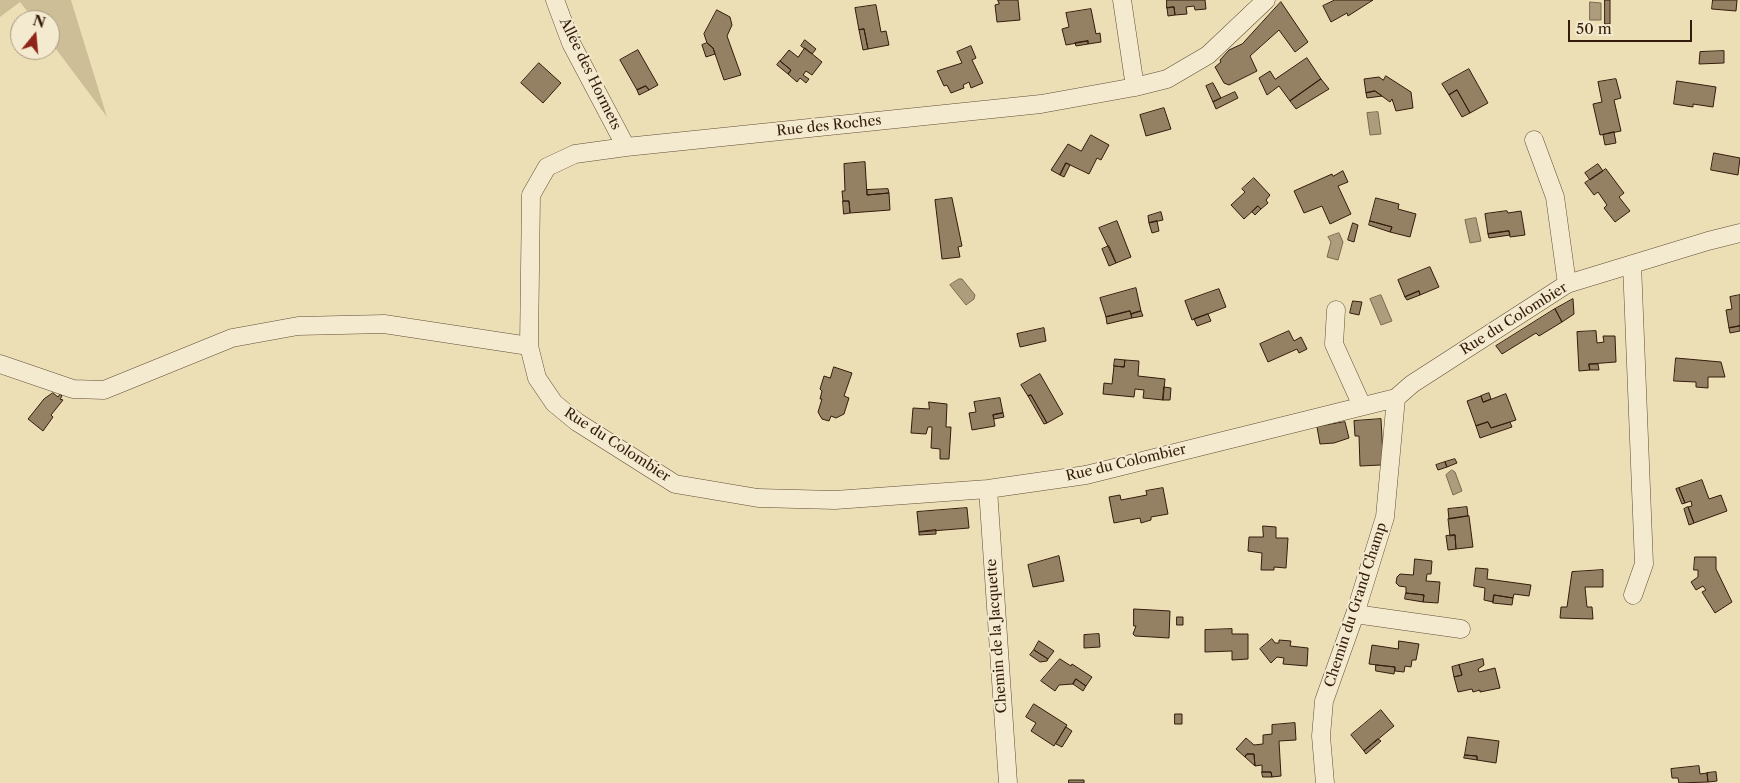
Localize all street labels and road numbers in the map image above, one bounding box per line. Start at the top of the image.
street label: Allée des Hormets [556,15,624,133]
street label: Rue des Roches [776,112,882,140]
street label: Rue du Colombier [1457,279,1571,359]
street label: Rue du Colombier [561,404,673,486]
street label: Rue du Colombier [1064,441,1188,485]
street label: Chemin du Grand Champ [1321,521,1391,689]
street label: Chemin de la Jacquette [983,558,1011,714]

